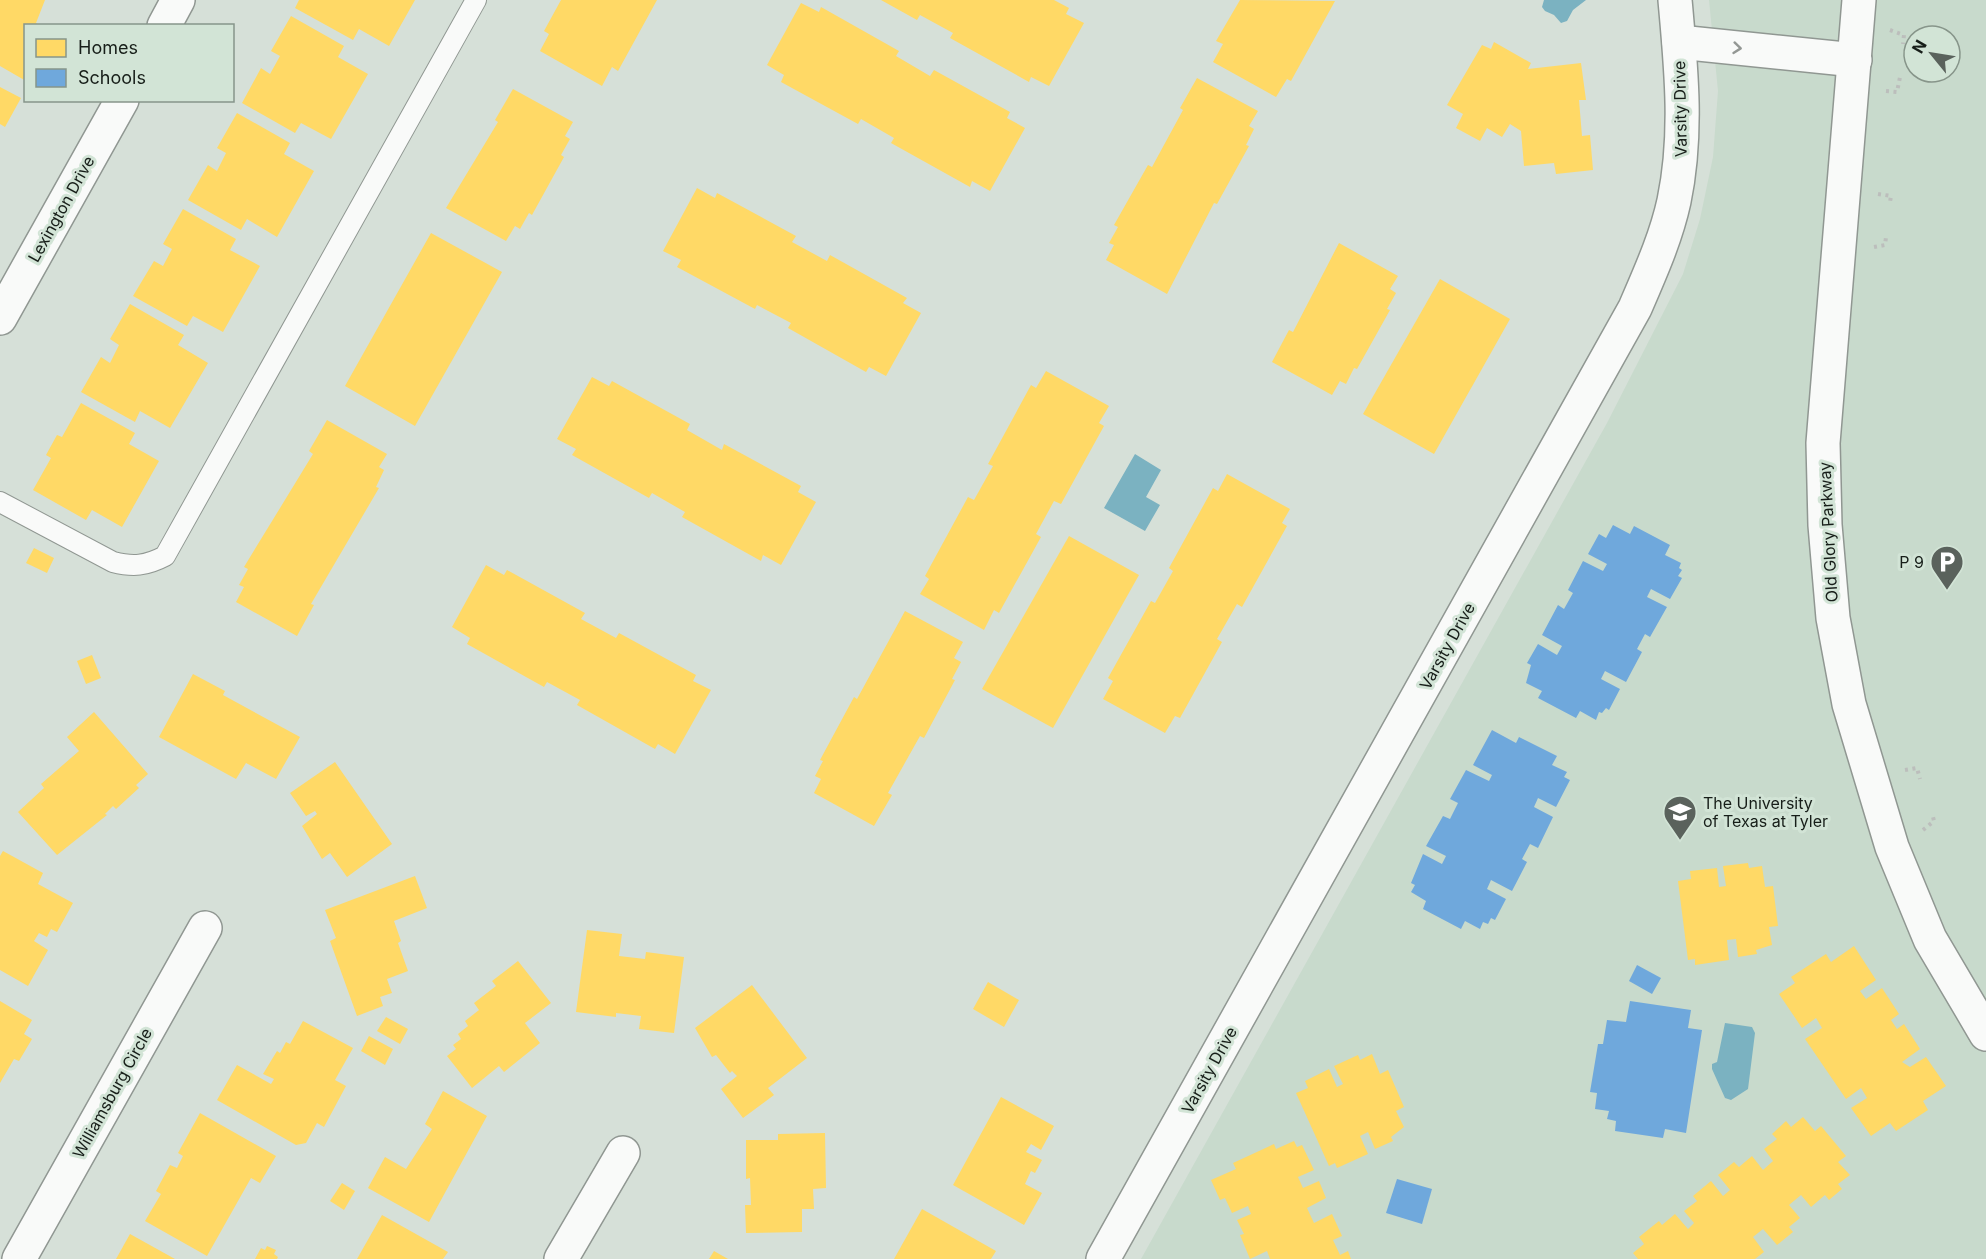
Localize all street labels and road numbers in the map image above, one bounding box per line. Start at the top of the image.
street label: Varsity Drive [1669,61,1691,157]
street label: Lexington Drive [24,152,98,266]
street label: Old Glory Parkway [1814,461,1842,603]
street label: Varsity Drive [1415,599,1479,693]
street label: Varsity Drive [1177,1023,1241,1117]
street label: Williamsburg Circle [68,1024,156,1162]

